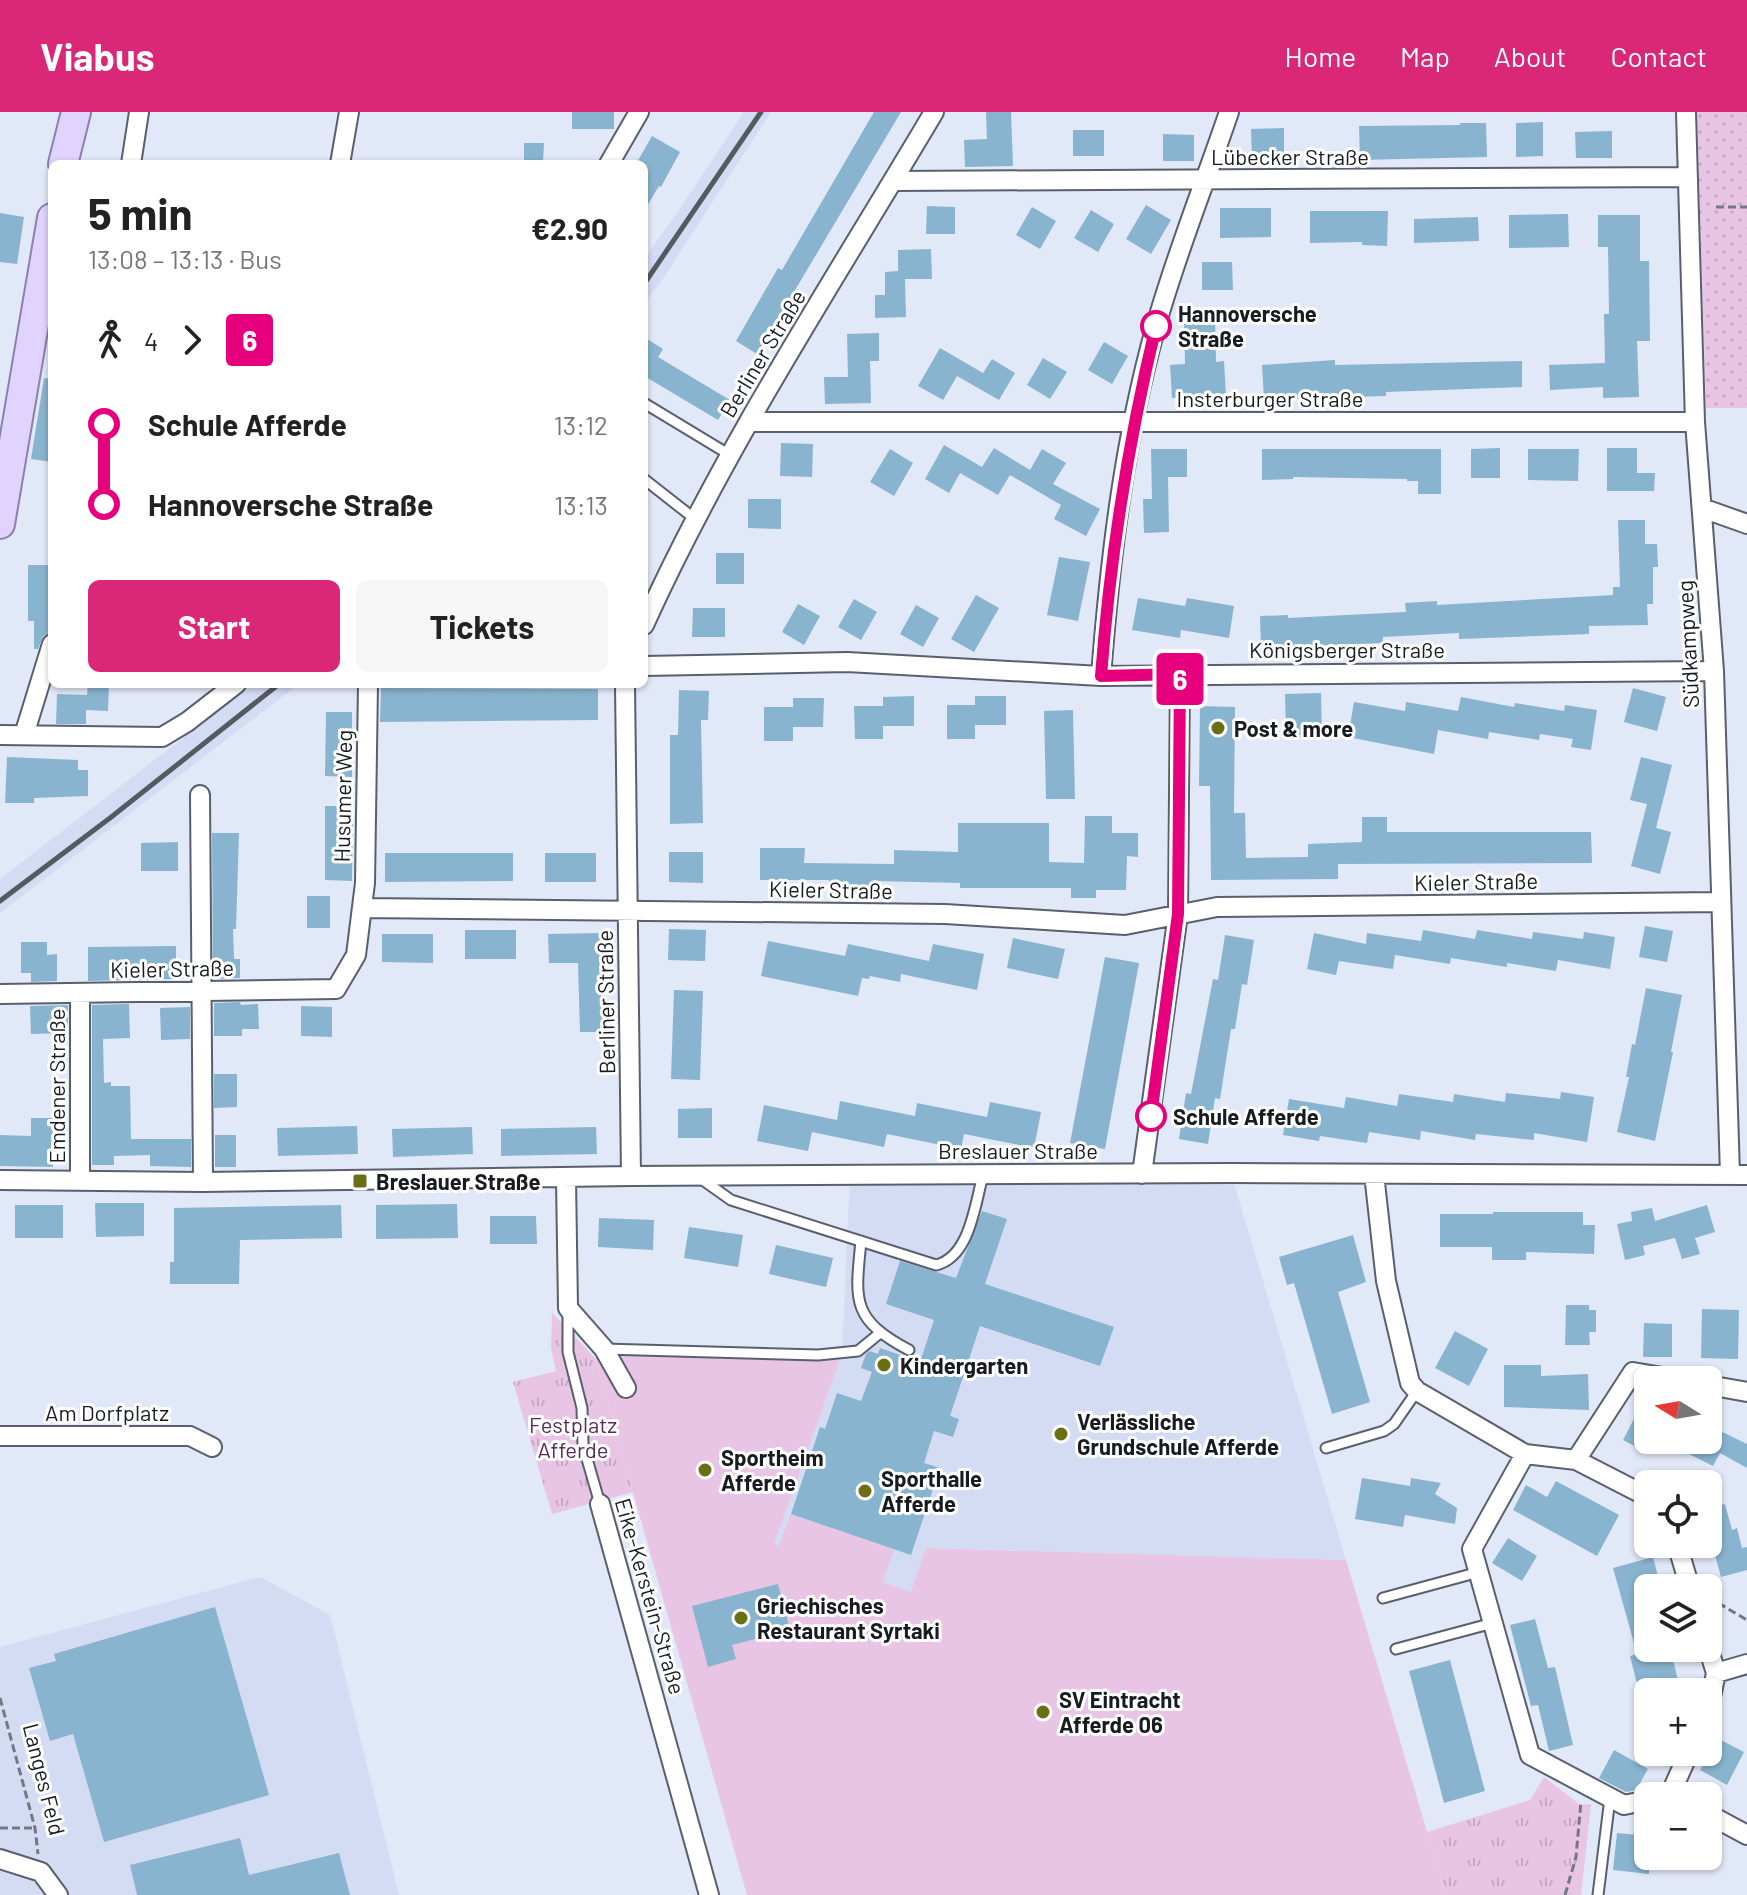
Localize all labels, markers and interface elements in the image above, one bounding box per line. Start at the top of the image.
text: Viabus [40,33,155,79]
text: Home [1285,39,1356,73]
text: Map [1400,39,1450,73]
text: About [1494,39,1566,73]
text: Contact [1610,39,1707,73]
street label: Lübecker Straße [1211,143,1369,169]
text: 5 min [88,186,193,239]
text: €2.90 [531,210,608,246]
text: 13:08 – 13:13 · Bus [88,243,282,274]
street label: Berliner Straße [714,285,810,421]
place label: Hannoversche Straße [1178,300,1317,351]
marker: Hannoversche Straße [1141,311,1171,341]
icon: walk [88,318,132,362]
icon: forward [170,318,214,362]
text: 6 [242,323,257,357]
text: 4 [144,325,158,356]
street label: Insterburger Straße [1176,385,1364,411]
text: Schule Afferde [148,406,347,442]
text: 13:12 [554,409,608,440]
text: Hannoversche Straße [148,486,433,522]
text: 13:13 [554,489,608,520]
street label: Südkampweg [1671,579,1703,709]
button: Start [88,580,340,672]
button: Tickets [356,580,608,672]
street label: Königsberger Straße [1249,636,1445,662]
line badge: 6 [1154,653,1206,705]
text: 6 [1172,662,1188,696]
place label: Post & more [1234,715,1353,741]
marker: Post & more [1209,719,1227,737]
street label: Husumer Weg [328,730,356,862]
street label: Kieler Straße [1414,867,1538,895]
street label: Kieler Straße [769,875,893,903]
street label: Berliner Straße [591,930,619,1074]
street label: Kieler Straße [110,954,234,982]
street label: Emdener Straße [43,1009,69,1163]
marker: Schule Afferde [1136,1101,1166,1131]
place label: Schule Afferde [1173,1103,1319,1129]
street label: Breslauer Straße [938,1137,1098,1163]
place label: Breslauer Straße [376,1168,541,1194]
marker: Breslauer Straße [351,1172,369,1190]
place label: Kindergarten [900,1352,1028,1378]
marker: Kindergarten [875,1356,893,1374]
north arrow [1634,1366,1722,1454]
map controls [1634,1366,1722,1870]
street label: Am Dorfplatz [45,1399,169,1425]
place label: Verlässliche Grundschule Afferde [1077,1408,1279,1459]
park label: Festplatz Afferde [529,1411,617,1462]
marker: Verlässliche Grundschule Afferde [1052,1425,1070,1443]
place label: Sportheim Afferde [721,1444,824,1495]
marker: Sportheim Afferde [696,1461,714,1479]
place label: Sporthalle Afferde [881,1465,982,1516]
button: locate [1634,1470,1722,1558]
marker: Sporthalle Afferde [856,1482,874,1500]
street label: Eike-Kerstein-Straße [611,1495,691,1697]
button: layers [1634,1574,1722,1662]
place label: Griechisches Restaurant Syrtaki [757,1592,940,1643]
marker: Griechisches Restaurant Syrtaki [732,1609,750,1627]
button: + [1634,1678,1722,1766]
place label: SV Eintracht Afferde 06 [1059,1686,1181,1737]
marker: SV Eintracht Afferde 06 [1034,1703,1052,1721]
street label: Langes Feld [19,1720,71,1838]
button: − [1634,1782,1722,1870]

